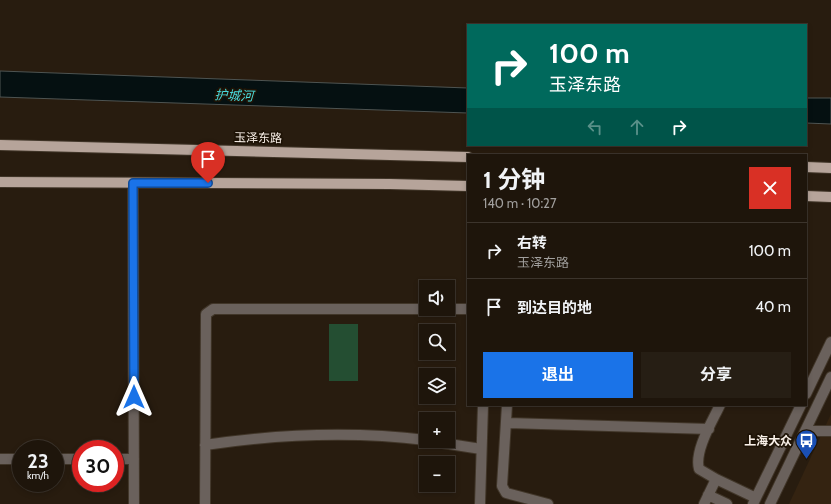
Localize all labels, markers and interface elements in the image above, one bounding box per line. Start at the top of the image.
text: 100 m [549,36,630,70]
icon: right [483,40,535,92]
text: 玉泽东路 [549,74,621,96]
water label: 护城河 [214,86,257,104]
icon: left [584,116,606,138]
icon: ahead [626,116,648,138]
icon: right [668,116,690,138]
street label: 玉泽东路 [234,130,282,145]
pin [191,142,225,183]
icon: arrive [197,148,219,170]
text: 1 分钟 [483,165,545,194]
button: close [749,167,791,209]
text: 140 m · 10:27 [483,195,556,211]
text: 右转 [517,234,547,252]
icon: right [483,240,505,262]
text: 100 m [749,242,791,260]
text: 玉泽东路 [517,254,569,270]
map controls [419,280,455,492]
button: sound [419,280,455,316]
icon: arrive [483,296,505,318]
text: 40 m [755,298,791,316]
text: 到达目的地 [517,299,592,317]
button: search [419,324,455,360]
button: 退出 [483,352,633,398]
button: 分享 [641,352,791,398]
button: layers [419,368,455,404]
position arrow [113,376,155,418]
button: + [419,412,455,448]
bus stop icon: 上海大众 [794,428,820,461]
place label: 上海大众 [744,433,792,448]
speed limit sign: 30 [72,440,124,492]
text: 23 [27,449,49,473]
button: − [419,456,455,492]
text: km/h [27,469,49,482]

